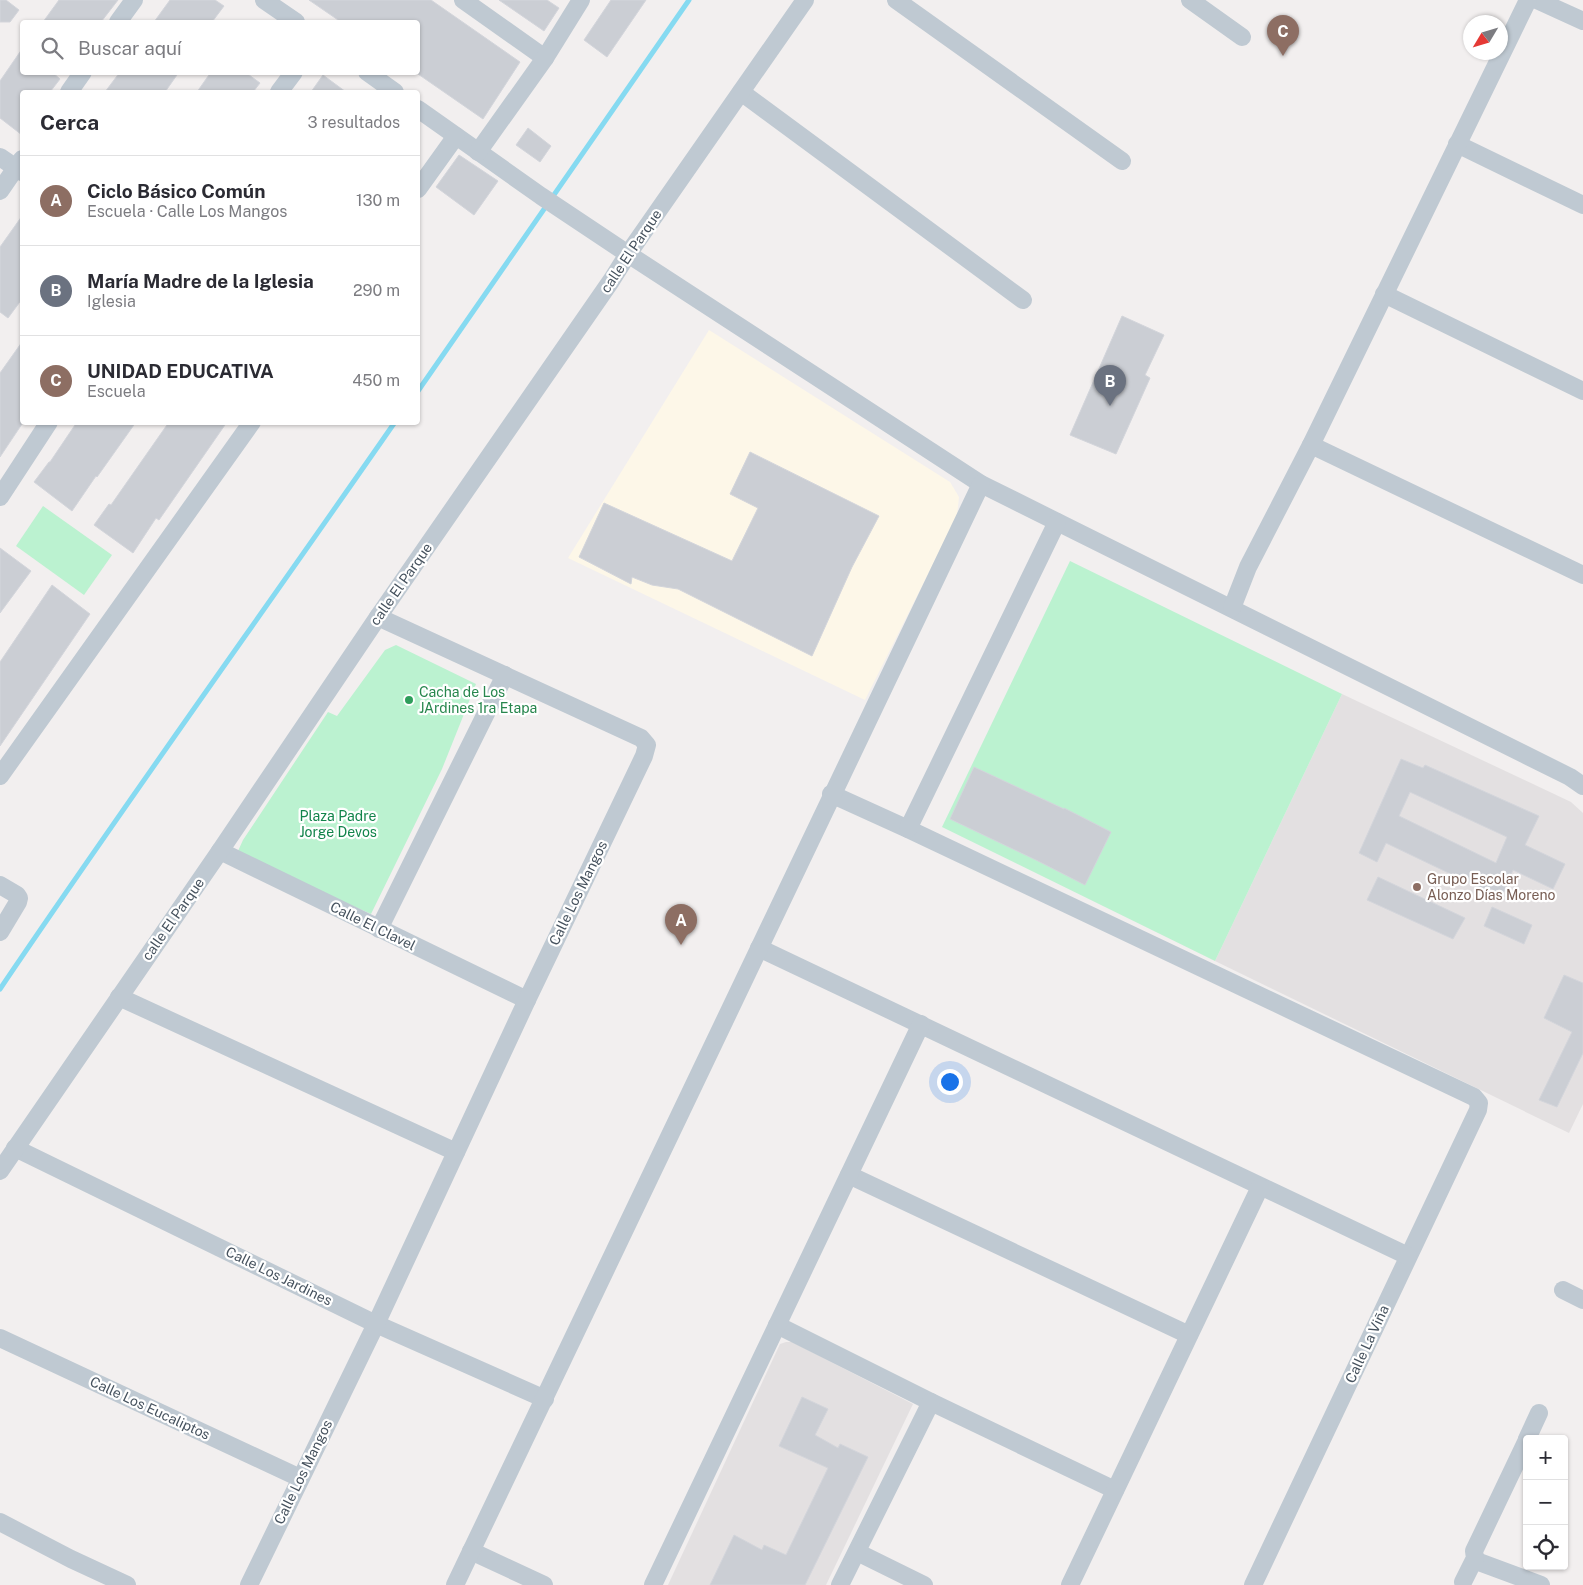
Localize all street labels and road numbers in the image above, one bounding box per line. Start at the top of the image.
street label: calle El Parque [597,206,665,296]
street label: calle El Parque [367,540,435,628]
street label: Calle Los Mangos [546,838,610,948]
street label: calle El Parque [139,875,207,963]
street label: Calle El Clavel [328,898,418,954]
street label: Calle Los Jardines [223,1243,335,1309]
street label: Calle La Viña [1342,1303,1392,1385]
street label: Calle Los Eucaliptos [87,1373,213,1443]
street label: Calle Los Mangos [271,1417,335,1527]

